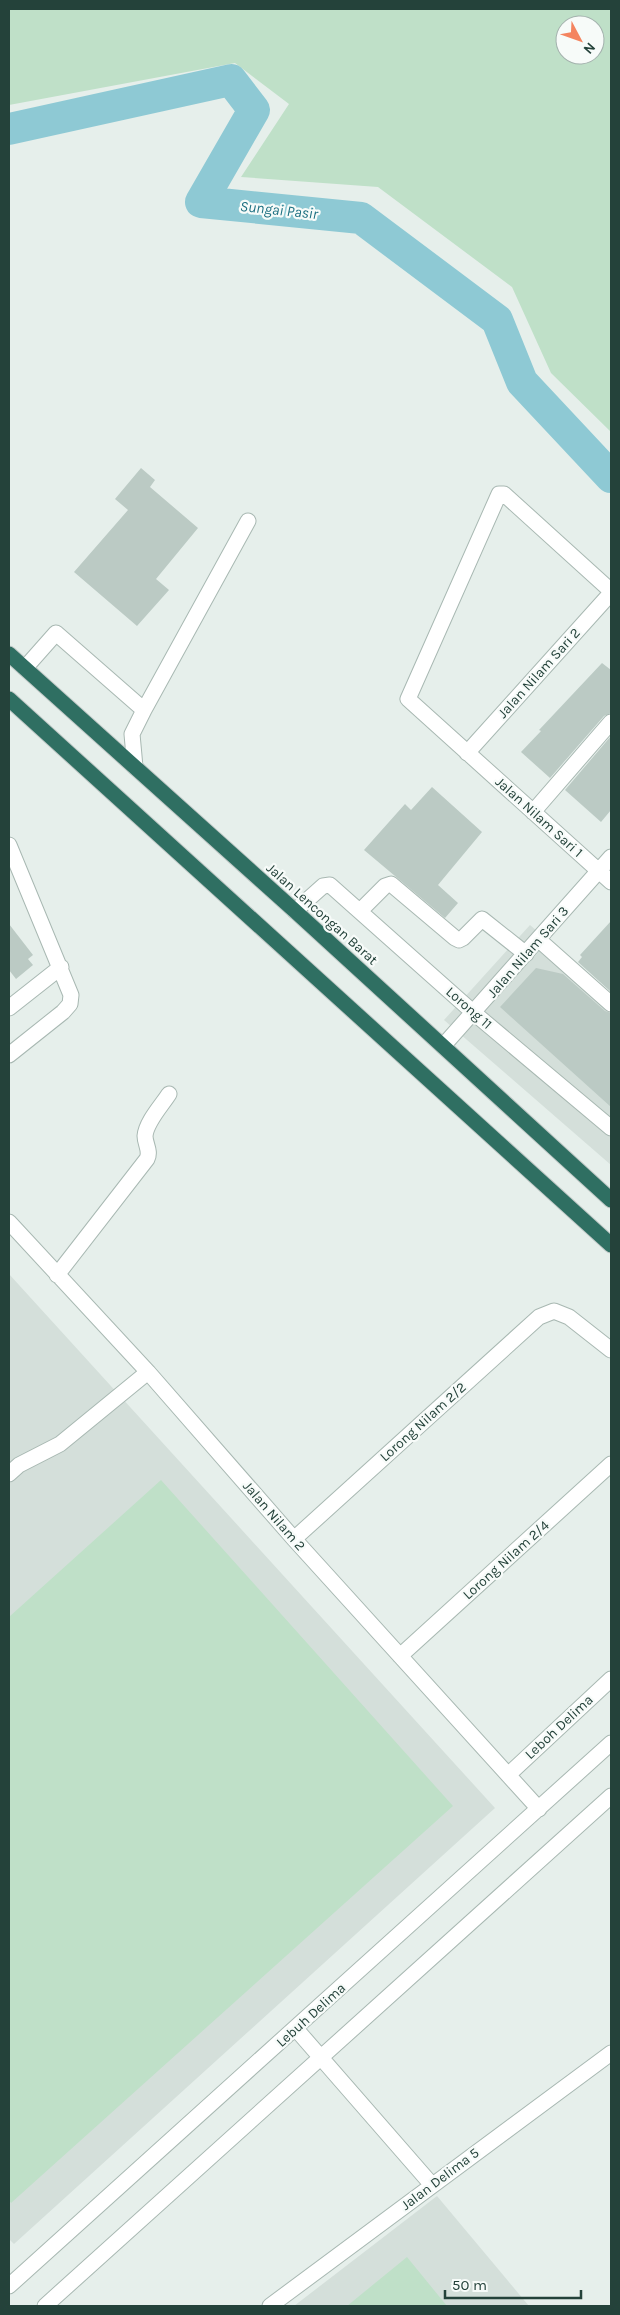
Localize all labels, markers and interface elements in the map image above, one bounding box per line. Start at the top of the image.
north arrow [555,15,605,65]
text: N [580,39,599,58]
water label: Sungai Pasir [239,197,320,223]
street label: Jalan Nilam Sari 2 [494,624,584,722]
street label: Jalan Nilam Sari 1 [492,773,586,861]
street label: Jalan Lencongan Barat [263,859,381,969]
street label: Jalan Nilam Sari 3 [484,903,572,1001]
street label: Lorong 11 [442,983,496,1033]
street label: Lorong Nilam 2/2 [376,1379,470,1465]
street label: Jalan Nilam 2 [239,1478,309,1554]
street label: Lorong Nilam 2/4 [459,1517,553,1603]
street label: Leboh Delima [521,1691,597,1763]
street label: Lebuh Delima [273,1979,349,2051]
street label: Jalan Delima 5 [398,2144,482,2214]
scale bar [445,2268,581,2300]
text: 50 m [452,2276,487,2294]

